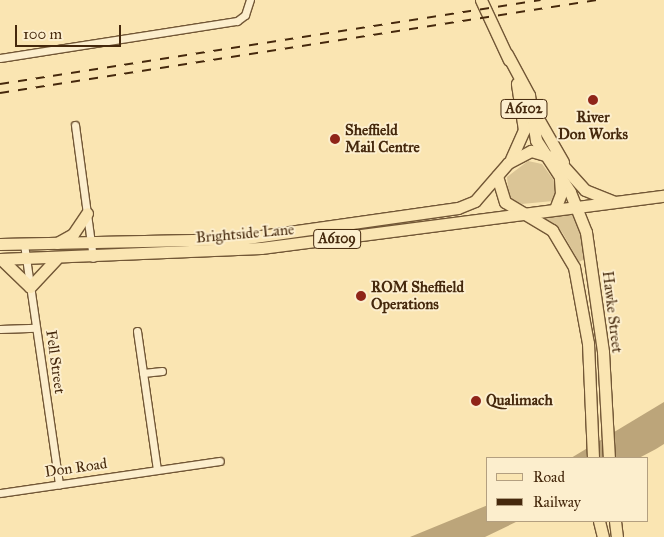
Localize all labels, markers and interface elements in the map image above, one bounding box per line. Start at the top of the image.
scale bar [18,15,124,47]
text: 100 m [23,25,62,43]
marker: River Don Works [587,94,599,106]
road number: A6102 [500,98,548,120]
place label: River Don Works [558,108,628,143]
place label: Sheffield Mail Centre [345,121,420,156]
marker: Sheffield Mail Centre [329,133,341,145]
street label: Brightside Lane [195,221,295,247]
road number: A6109 [312,228,362,250]
street label: Hawke Street [598,270,626,354]
place label: ROM Sheffield Operations [371,278,464,313]
marker: ROM Sheffield Operations [355,290,367,302]
street label: Fell Street [42,329,68,395]
place label: Qualimach [486,392,553,410]
marker: Qualimach [470,395,482,407]
street label: Don Road [44,455,108,481]
legend [487,457,649,522]
text: Road [533,468,565,486]
text: Railway [533,493,581,511]

